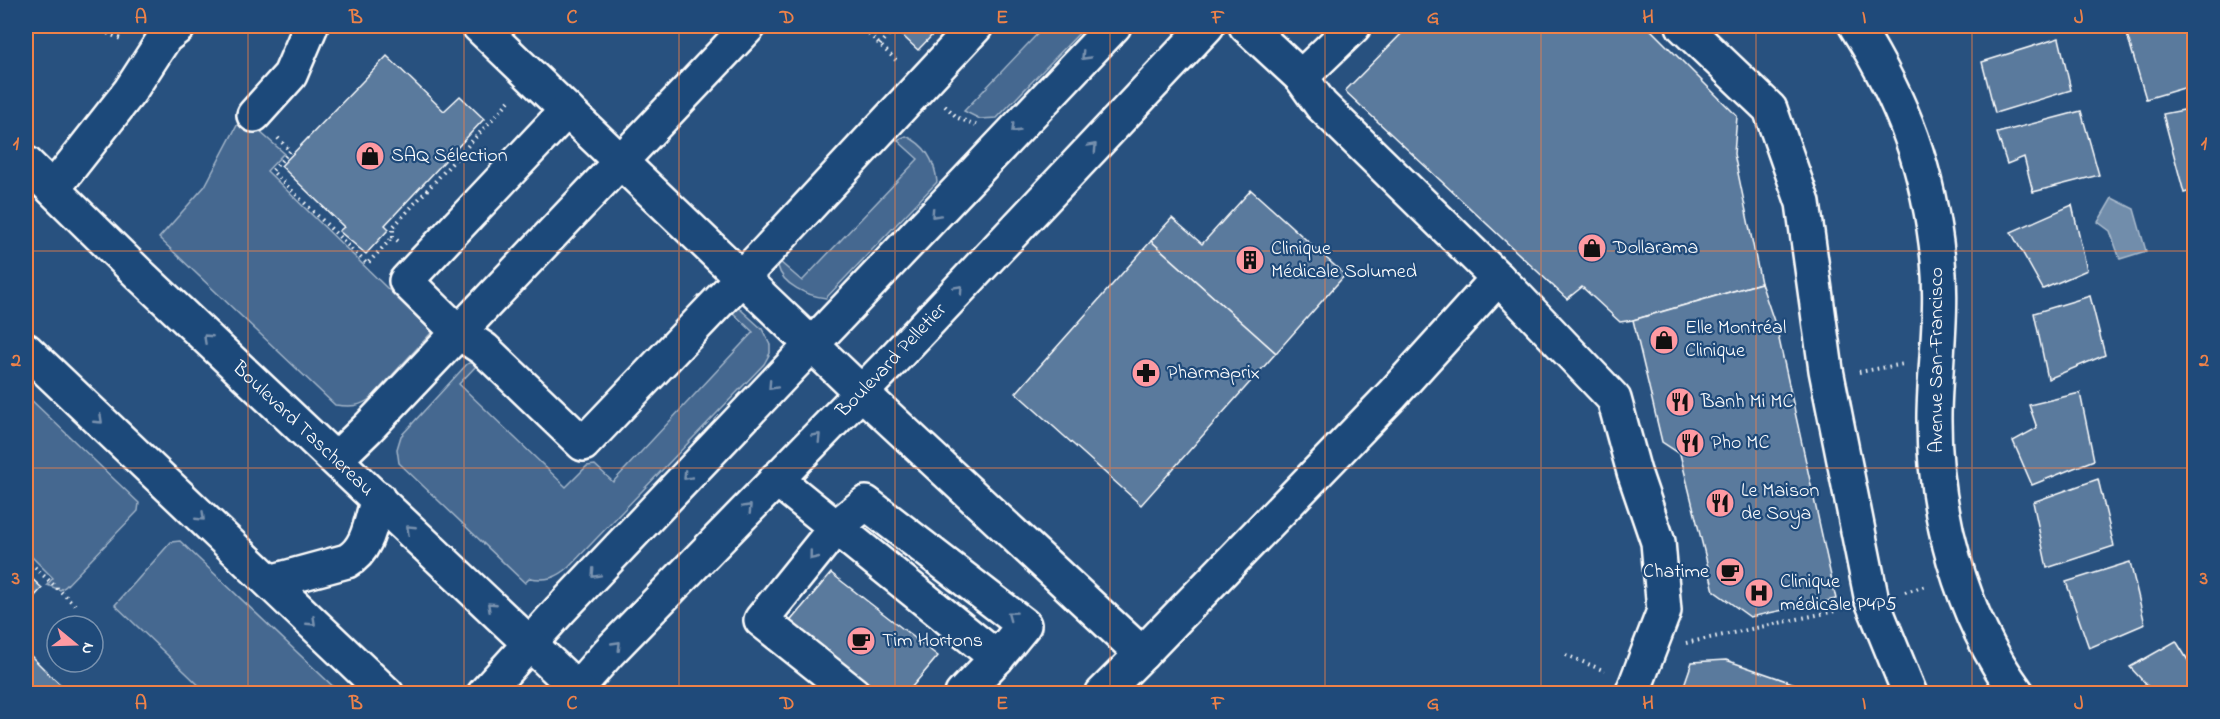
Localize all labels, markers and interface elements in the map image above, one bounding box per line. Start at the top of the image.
text: A [135,4,147,33]
text: B [348,4,363,33]
text: C [567,4,578,33]
text: D [779,4,794,33]
text: E [996,4,1008,33]
text: F [1211,4,1225,33]
text: G [1427,4,1440,33]
text: H [1642,4,1654,33]
text: I [1862,4,1867,33]
text: J [2074,4,2084,33]
one-way arrow [1081,49,1092,60]
one-way arrow [1011,123,1022,133]
text: 1 [13,130,20,159]
text: 1 [2201,130,2208,159]
shop icon: SAQ Sélection [354,140,386,172]
place label: SAQ Sélection [391,142,508,171]
one-way arrow [1086,143,1097,153]
one-way arrow [931,207,942,218]
shop icon: Dollarama [1576,232,1608,264]
place label: Dollarama [1612,234,1698,263]
place label: Clinique Médicale Solumed [1271,235,1417,287]
building icon: Clinique Médicale Solumed [1234,244,1266,276]
street label: Avenue San-Francisco [1923,267,1952,453]
one-way arrow [952,285,963,295]
street label: Boulevard Pelletier [829,296,954,425]
place label: Elle Montréal Clinique [1685,314,1786,366]
shop icon: Elle Montréal Clinique [1648,324,1680,356]
one-way arrow [203,334,214,345]
text: 2 [10,347,21,376]
text: 2 [2198,347,2209,376]
street label: Boulevard Taschereau [225,354,380,503]
pharmacy icon: Pharmaprix [1130,357,1162,389]
place label: Pharmaprix [1167,359,1260,388]
one-way arrow [768,380,779,390]
restaurant icon: Banh Mi MC [1664,386,1696,418]
place label: Banh Mi MC [1700,388,1793,417]
one-way arrow [93,413,103,424]
restaurant icon: Pho MC [1674,427,1706,459]
place label: Pho MC [1711,429,1769,458]
one-way arrow [809,434,820,445]
one-way arrow [684,468,695,479]
place label: Le Maison de Soya [1741,477,1819,529]
restaurant icon: Le Maison de Soya [1704,487,1736,519]
one-way arrow [741,505,752,515]
one-way arrow [195,510,205,521]
one-way arrow [406,525,416,536]
one-way arrow [809,549,820,560]
cafe icon: Chatime [1714,556,1746,588]
place label: Chatime [1643,558,1709,587]
text: 3 [11,565,20,594]
text: 3 [2199,565,2208,594]
one-way arrow [591,566,602,577]
place label: Clinique médicale P4P5 [1780,568,1897,620]
hospital icon: Clinique médicale P4P5 [1743,577,1775,609]
one-way arrow [487,602,498,613]
one-way arrow [1007,611,1018,622]
north arrow [45,614,105,674]
one-way arrow [305,615,316,626]
cafe icon: Tim Hortons [845,625,877,657]
place label: Tim Hortons [882,627,983,656]
text: N [74,639,100,657]
one-way arrow [609,641,620,652]
text: A [135,690,147,719]
text: B [348,690,363,719]
text: C [567,690,578,719]
text: D [779,690,794,719]
text: E [996,690,1008,719]
text: F [1211,690,1225,719]
text: G [1427,690,1440,719]
text: H [1642,690,1654,719]
text: I [1862,690,1867,719]
text: J [2074,690,2084,719]

